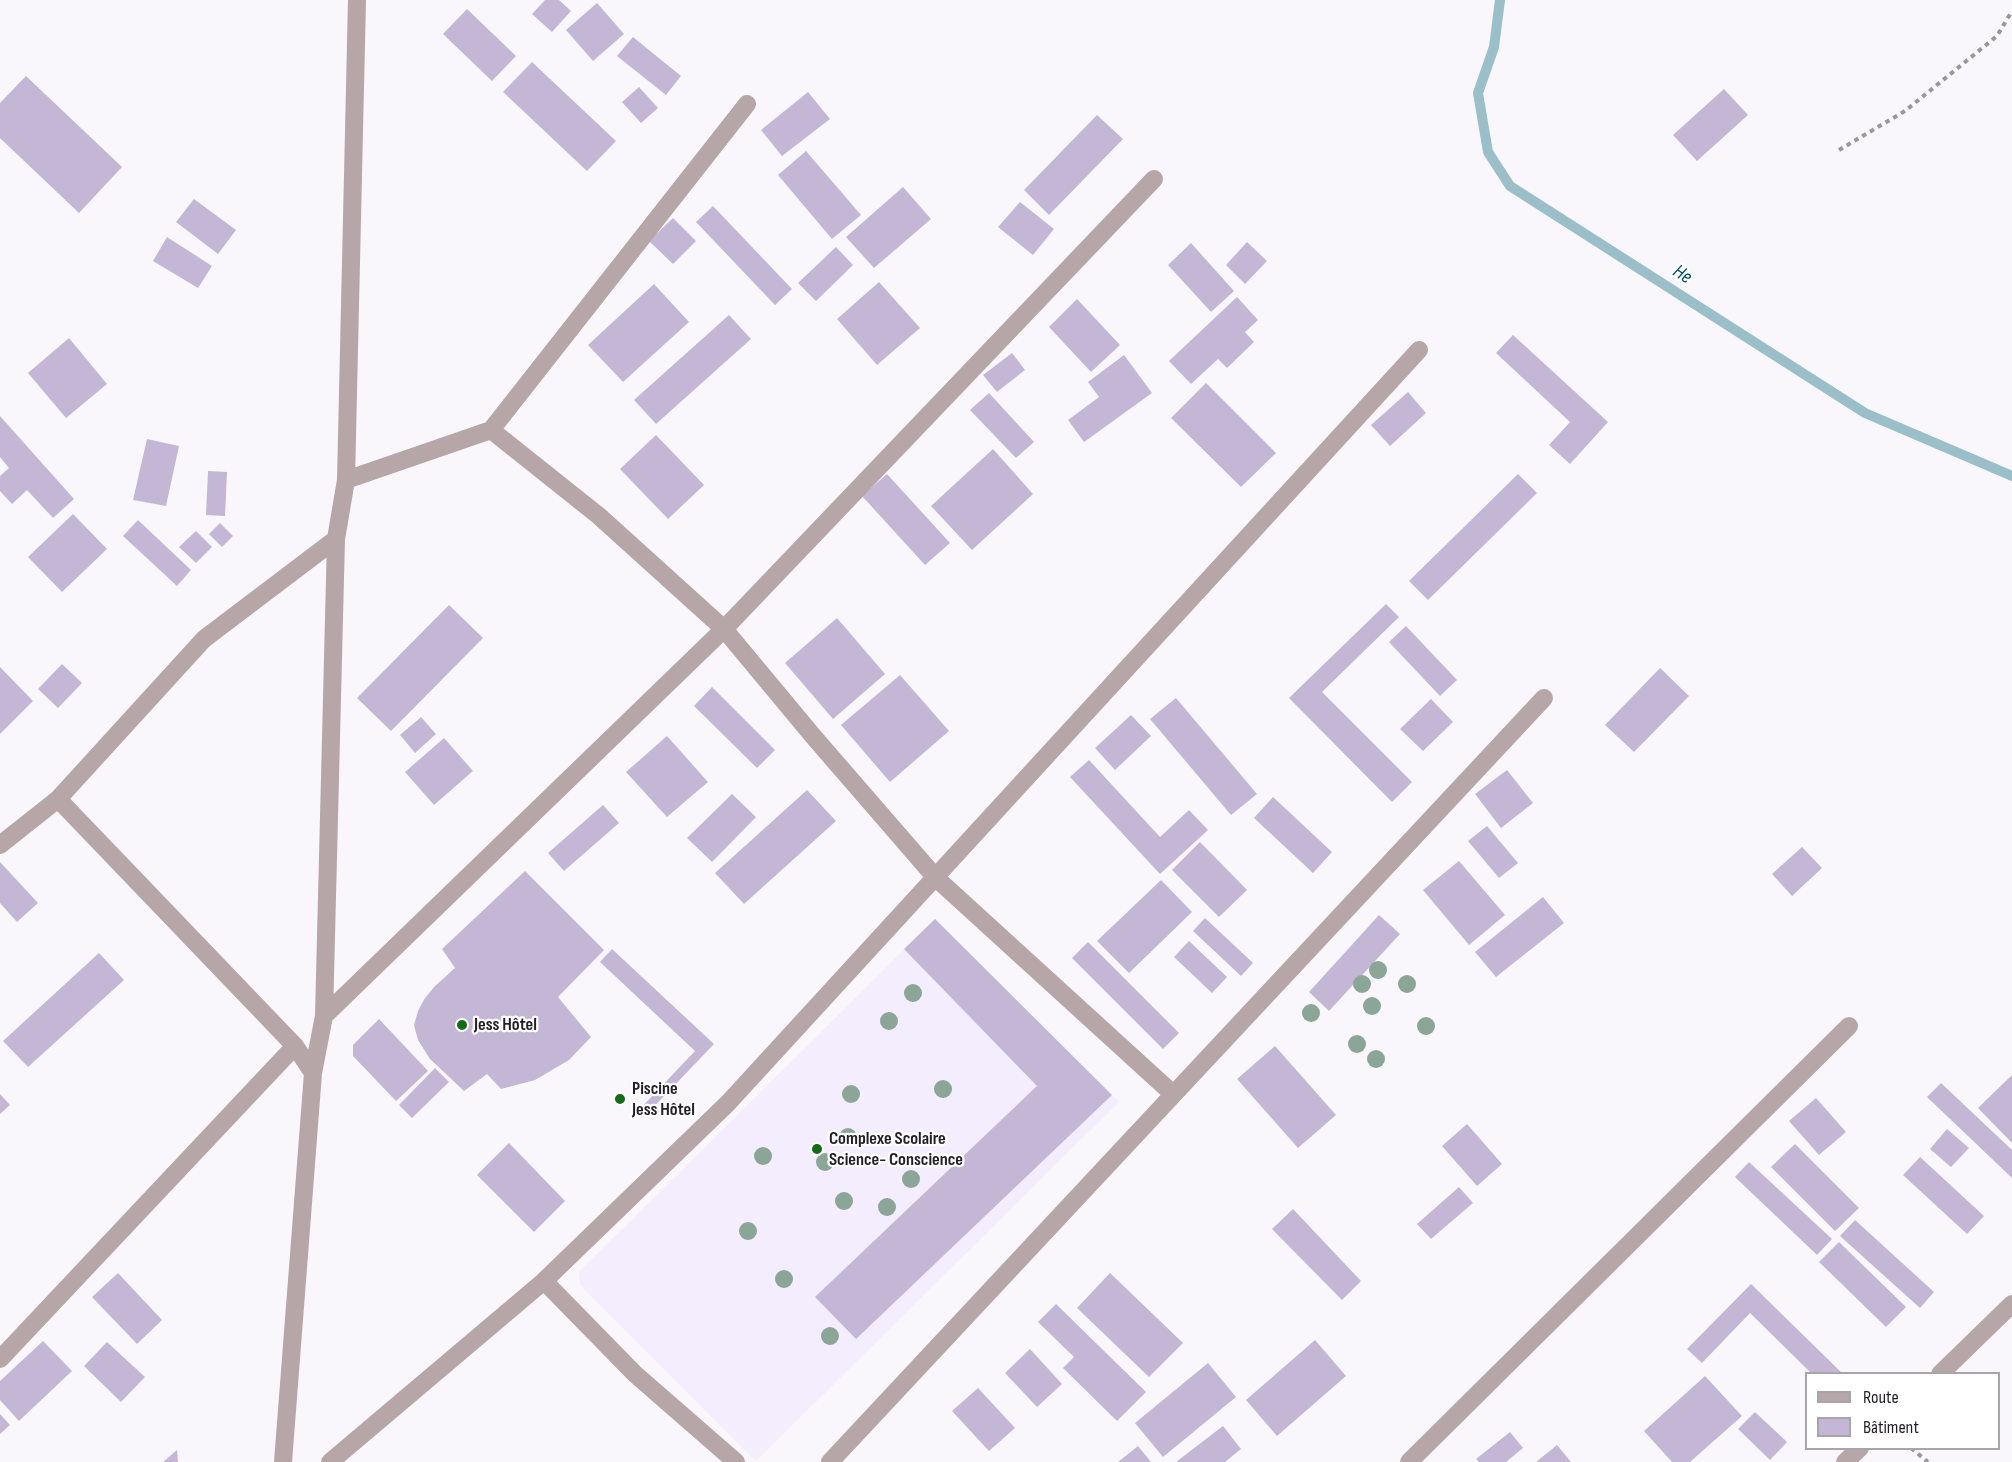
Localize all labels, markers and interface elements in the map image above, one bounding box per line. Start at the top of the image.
water label: He [1668,260,1696,290]
place label: Jess Hôtel [474,1014,537,1036]
marker: Jess Hôtel [455,1018,469,1032]
place label: Piscine Jess Hôtel [632,1078,695,1120]
marker: Piscine Jess Hôtel [613,1092,627,1106]
place label: Complexe Scolaire Science- Conscience [829,1128,963,1170]
marker: Complexe Scolaire Science- Conscience [810,1142,824,1156]
legend [1805,1372,2000,1450]
text: Route [1863,1387,1899,1408]
text: Bâtiment [1863,1417,1919,1438]

